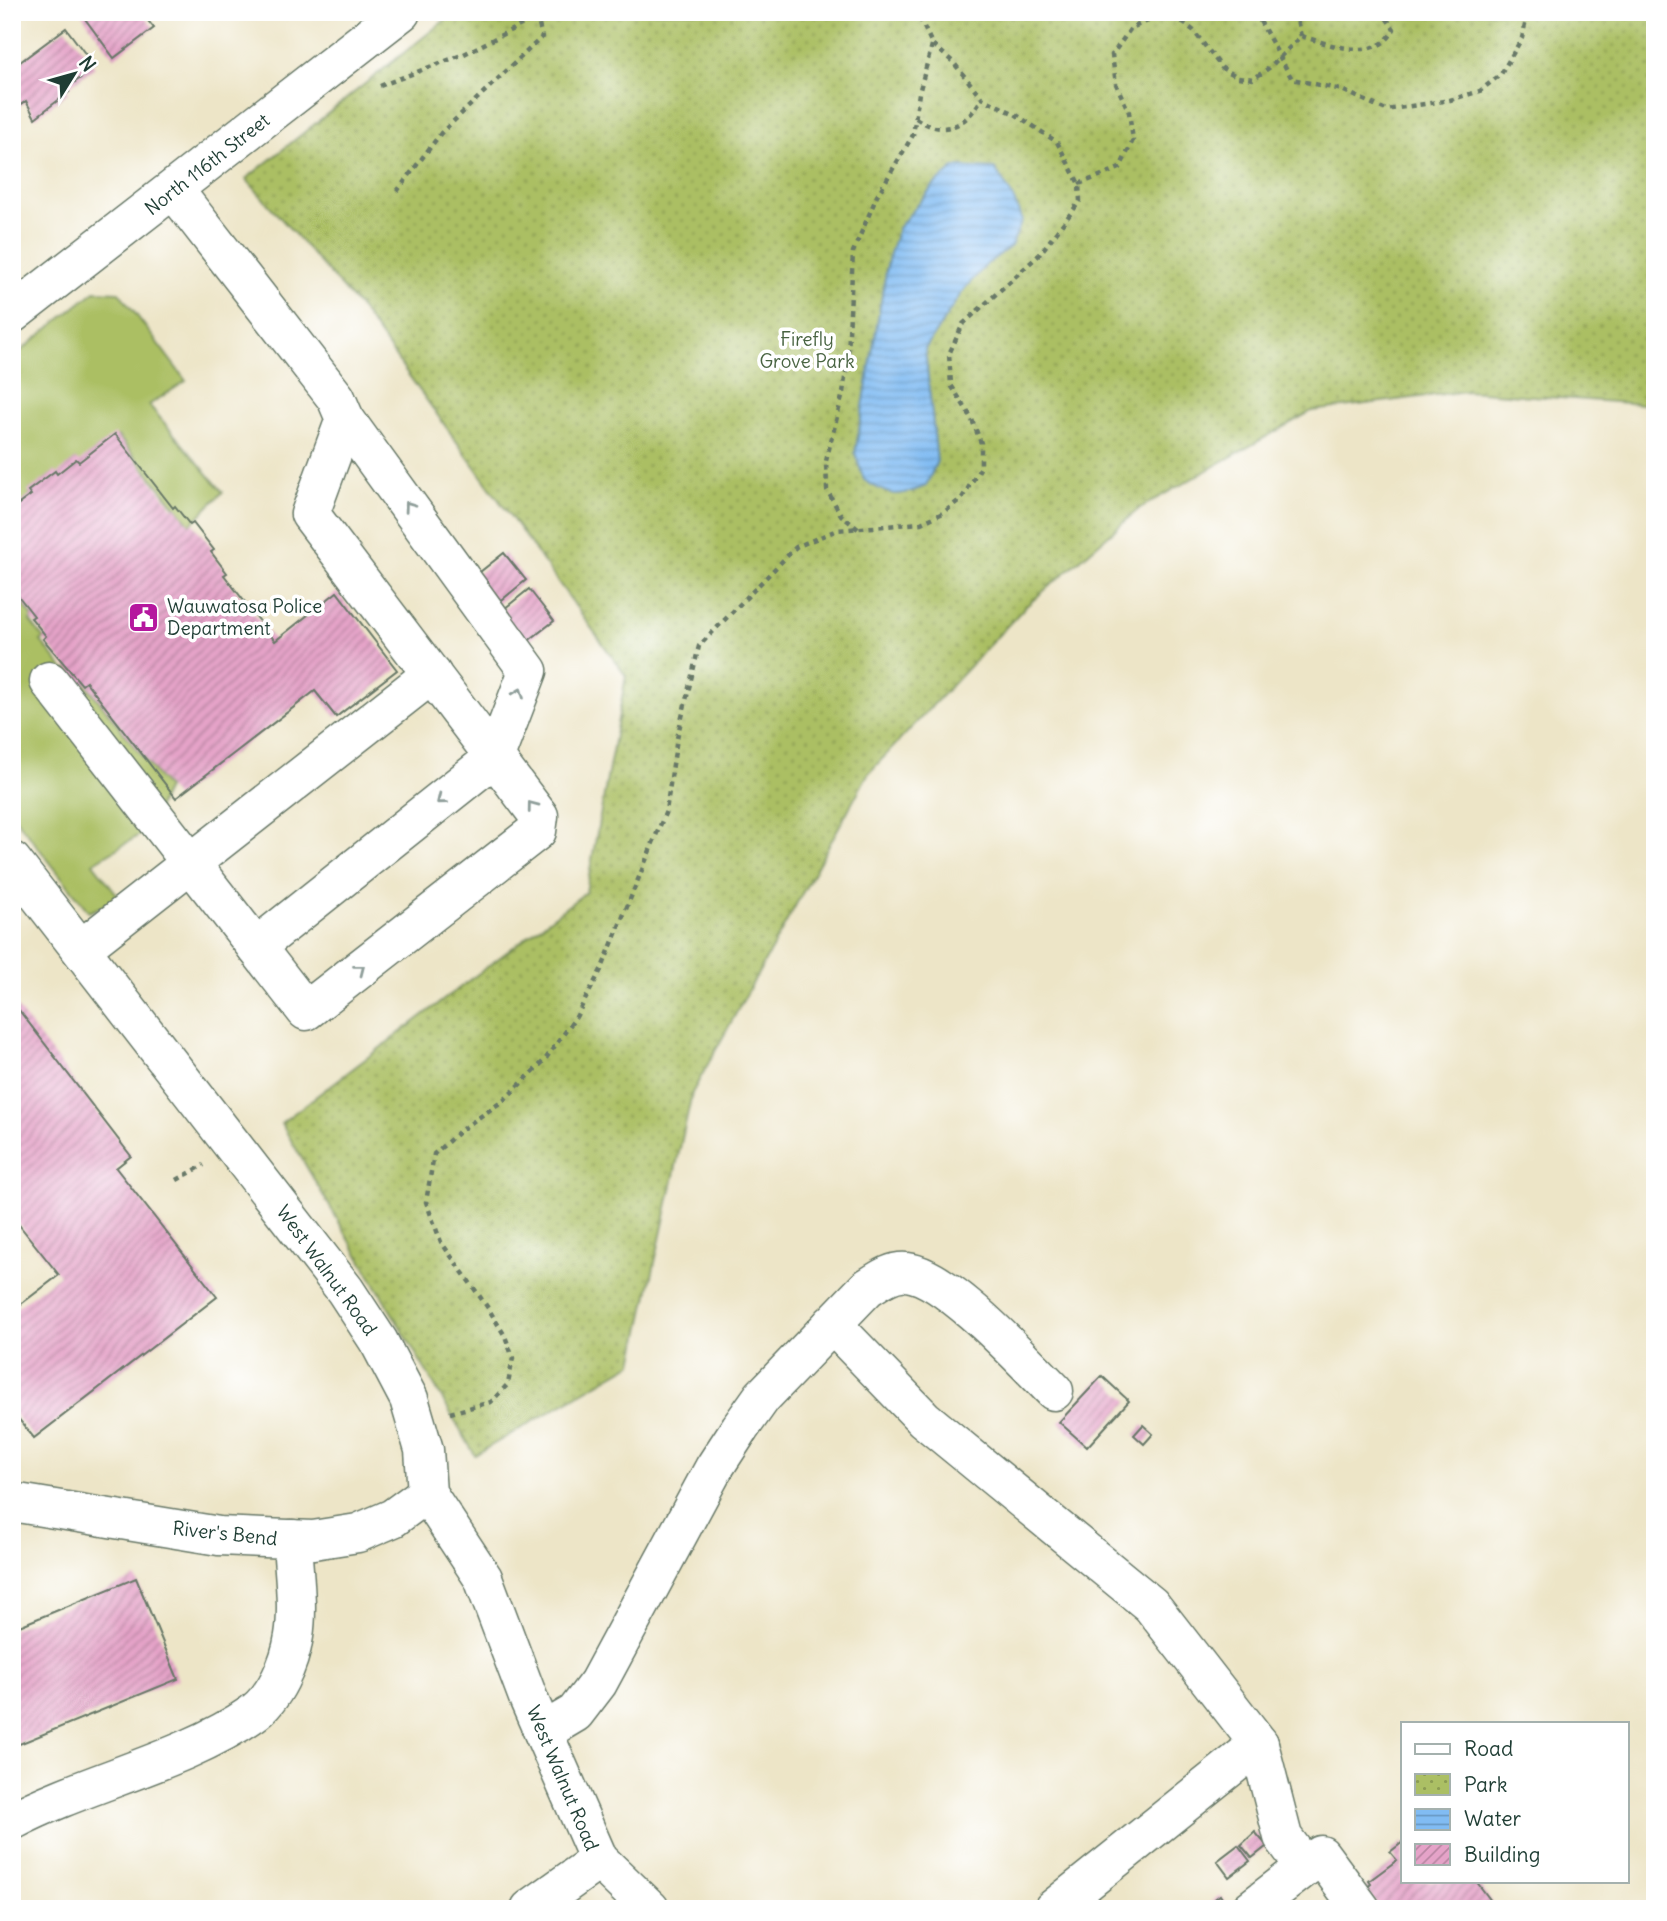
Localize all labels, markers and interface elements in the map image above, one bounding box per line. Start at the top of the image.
north arrow [38,38,108,108]
text: N [74,51,101,76]
street label: North 116th Street [140,108,274,220]
park label: Firefly Grove Park [759,327,855,373]
one-way arrow [405,501,417,514]
place label: Wauwatosa Police Department [167,594,322,640]
public building icon: Wauwatosa Police Department [127,600,161,634]
one-way arrow [511,688,525,700]
one-way arrow [437,791,449,804]
one-way arrow [527,801,540,814]
one-way arrow [352,964,364,977]
street label: West Walnut Road [272,1200,382,1340]
street label: River's Bend [171,1516,279,1550]
street label: West Walnut Road [522,1702,604,1854]
legend [1401,1722,1628,1882]
text: Road [1464,1735,1513,1762]
text: Park [1464,1771,1507,1798]
text: Water [1464,1805,1522,1832]
text: Building [1464,1841,1540,1868]

